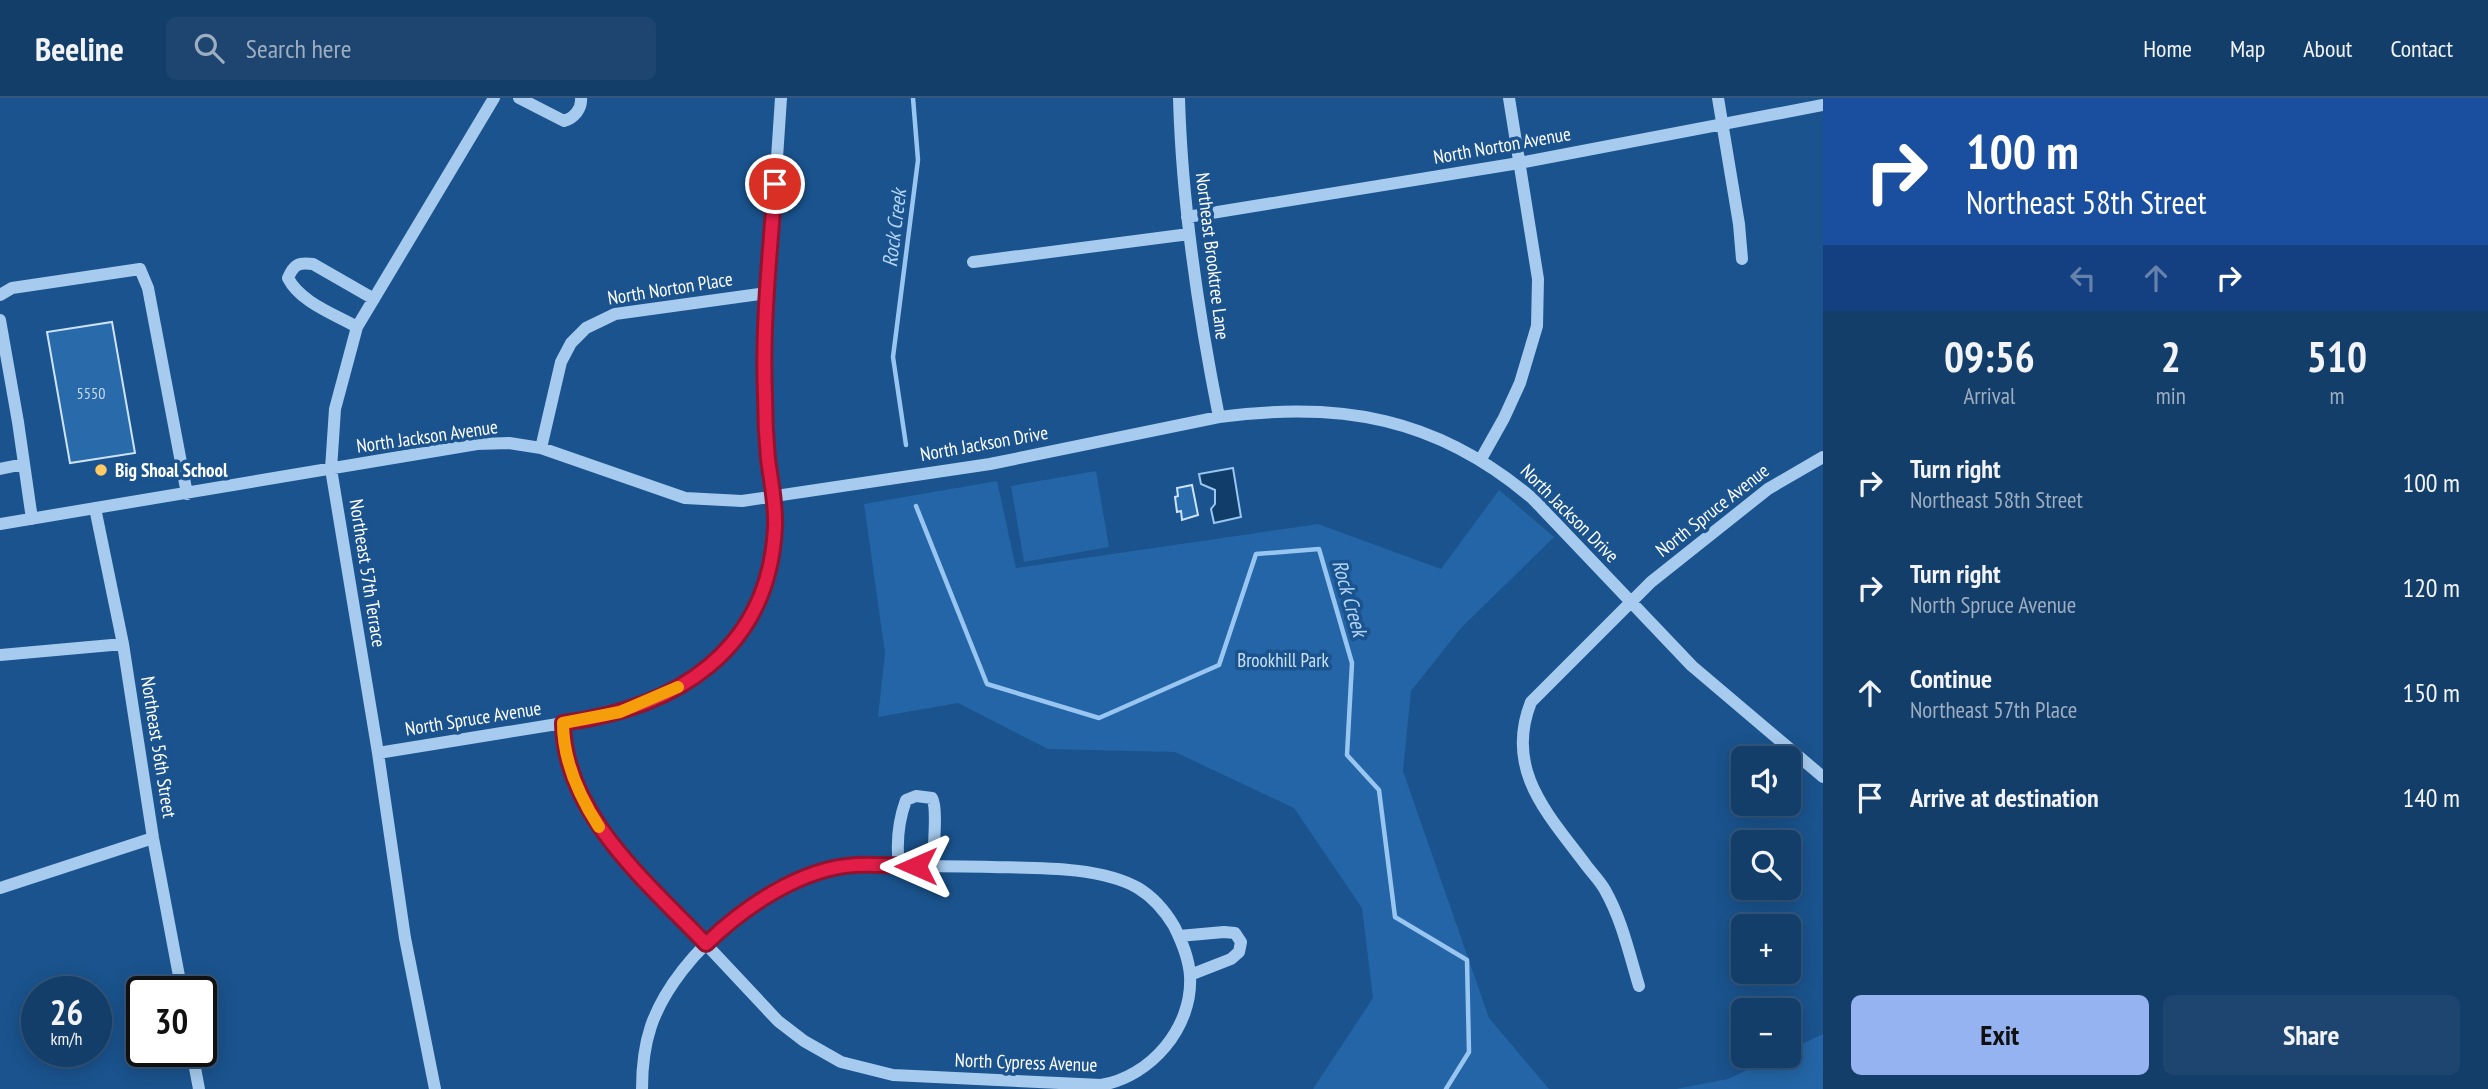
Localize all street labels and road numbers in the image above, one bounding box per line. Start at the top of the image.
street label: North Norton Avenue [1431,121,1573,169]
street label: Northeast Brooktree Lane [1191,171,1235,341]
street label: North Norton Place [606,266,734,310]
street label: North Jackson Avenue [355,414,499,458]
street label: North Jackson Drive [918,420,1050,466]
street label: North Spruce Avenue [1650,458,1774,562]
street label: North Jackson Drive [1516,459,1624,567]
street label: Northeast 57th Terrace [344,497,392,649]
street label: Northeast 56th Street [136,675,182,820]
street label: North Spruce Avenue [403,695,543,741]
street label: North Cypress Avenue [954,1048,1098,1076]

